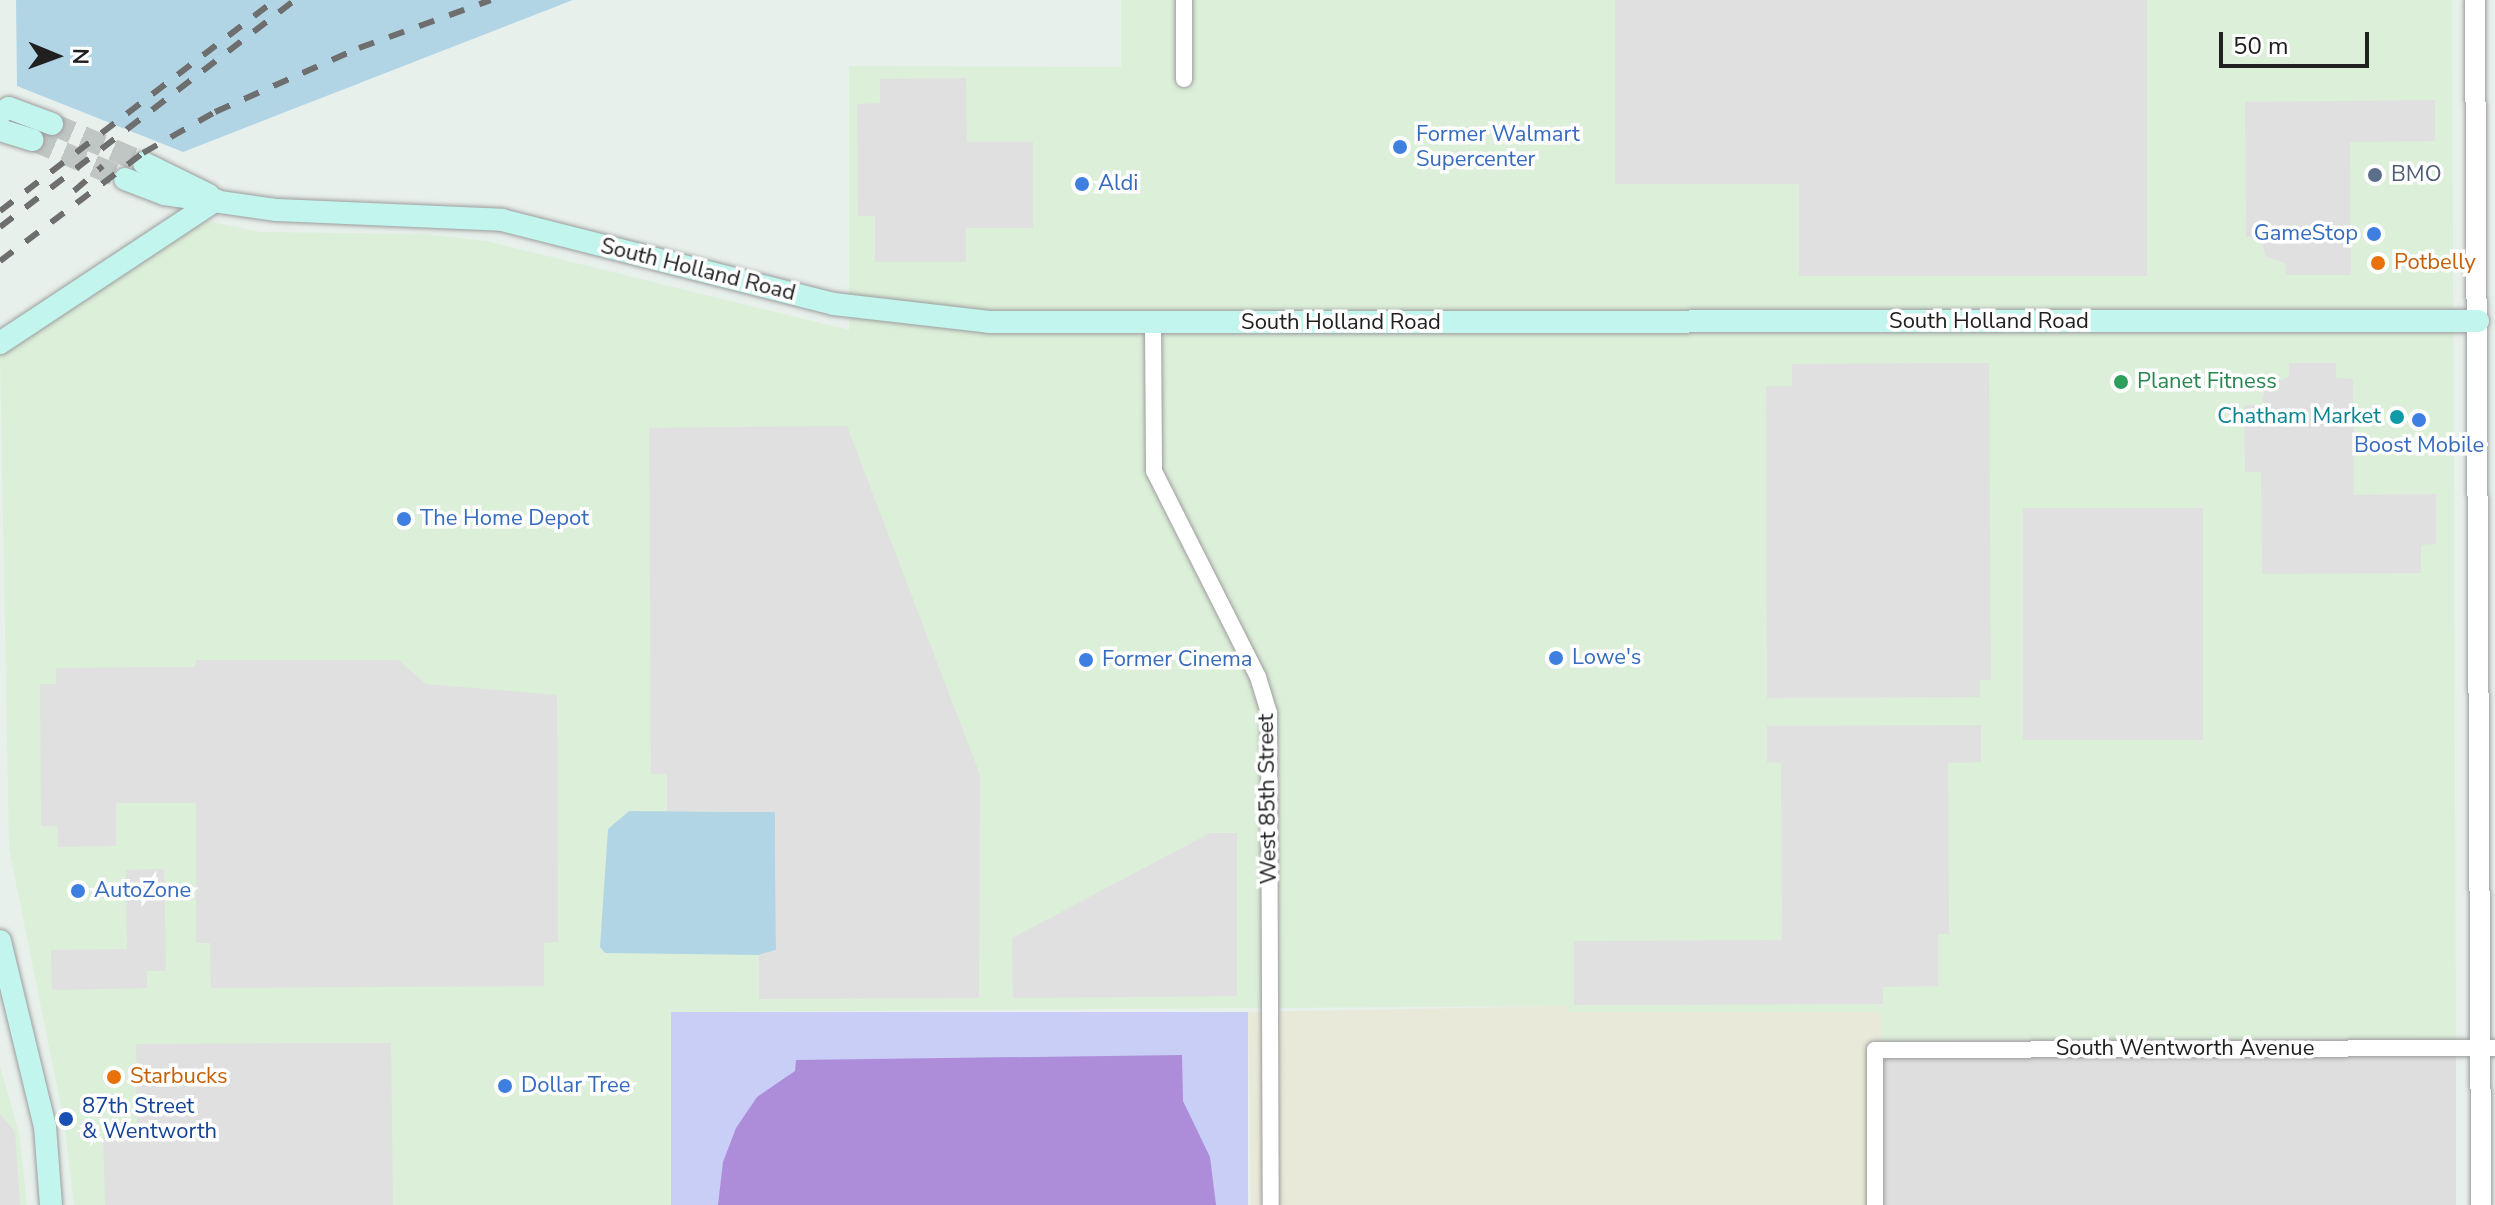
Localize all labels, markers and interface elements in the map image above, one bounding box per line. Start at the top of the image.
north arrow [16,16,96,96]
scale bar [2223,16,2373,66]
text: 50 m [2233,30,2289,62]
text: N [65,48,95,65]
place label: Former Walmart Supercenter [1416,121,1580,172]
marker: Former Walmart Supercenter [1391,138,1409,156]
place label: BMO [2391,162,2442,188]
marker: BMO [2366,166,2384,184]
place label: Aldi [1098,171,1138,197]
marker: Aldi [1073,175,1091,193]
place label: GameStop [2254,221,2358,247]
marker: GameStop [2365,225,2383,243]
street label: South Holland Road [598,233,798,307]
place label: Potbelly [2394,250,2476,276]
marker: Potbelly [2369,254,2387,272]
street label: South Holland Road [1889,309,2089,335]
street label: South Holland Road [1241,310,1441,336]
place label: Planet Fitness [2137,369,2277,395]
marker: Planet Fitness [2112,373,2130,391]
place label: Chatham Market [2217,404,2381,430]
marker: Chatham Market [2388,408,2406,426]
marker: Boost Mobile [2410,411,2428,429]
place label: Boost Mobile [2354,433,2484,459]
place label: The Home Depot [420,506,589,532]
marker: The Home Depot [395,510,413,528]
place label: Lowe's [1572,645,1641,671]
place label: Former Cinema [1102,647,1252,673]
marker: Lowe's [1547,649,1565,667]
marker: Former Cinema [1077,651,1095,669]
street label: West 85th Street [1253,713,1283,885]
place label: AutoZone [94,878,191,904]
marker: AutoZone [69,882,87,900]
street label: South Wentworth Avenue [2056,1036,2314,1062]
place label: Starbucks [130,1064,227,1090]
marker: Starbucks [105,1068,123,1086]
place label: Dollar Tree [521,1073,630,1099]
marker: Dollar Tree [496,1077,514,1095]
place label: 87th Street & Wentworth [82,1093,217,1144]
marker: 87th Street & Wentworth [57,1110,75,1128]

